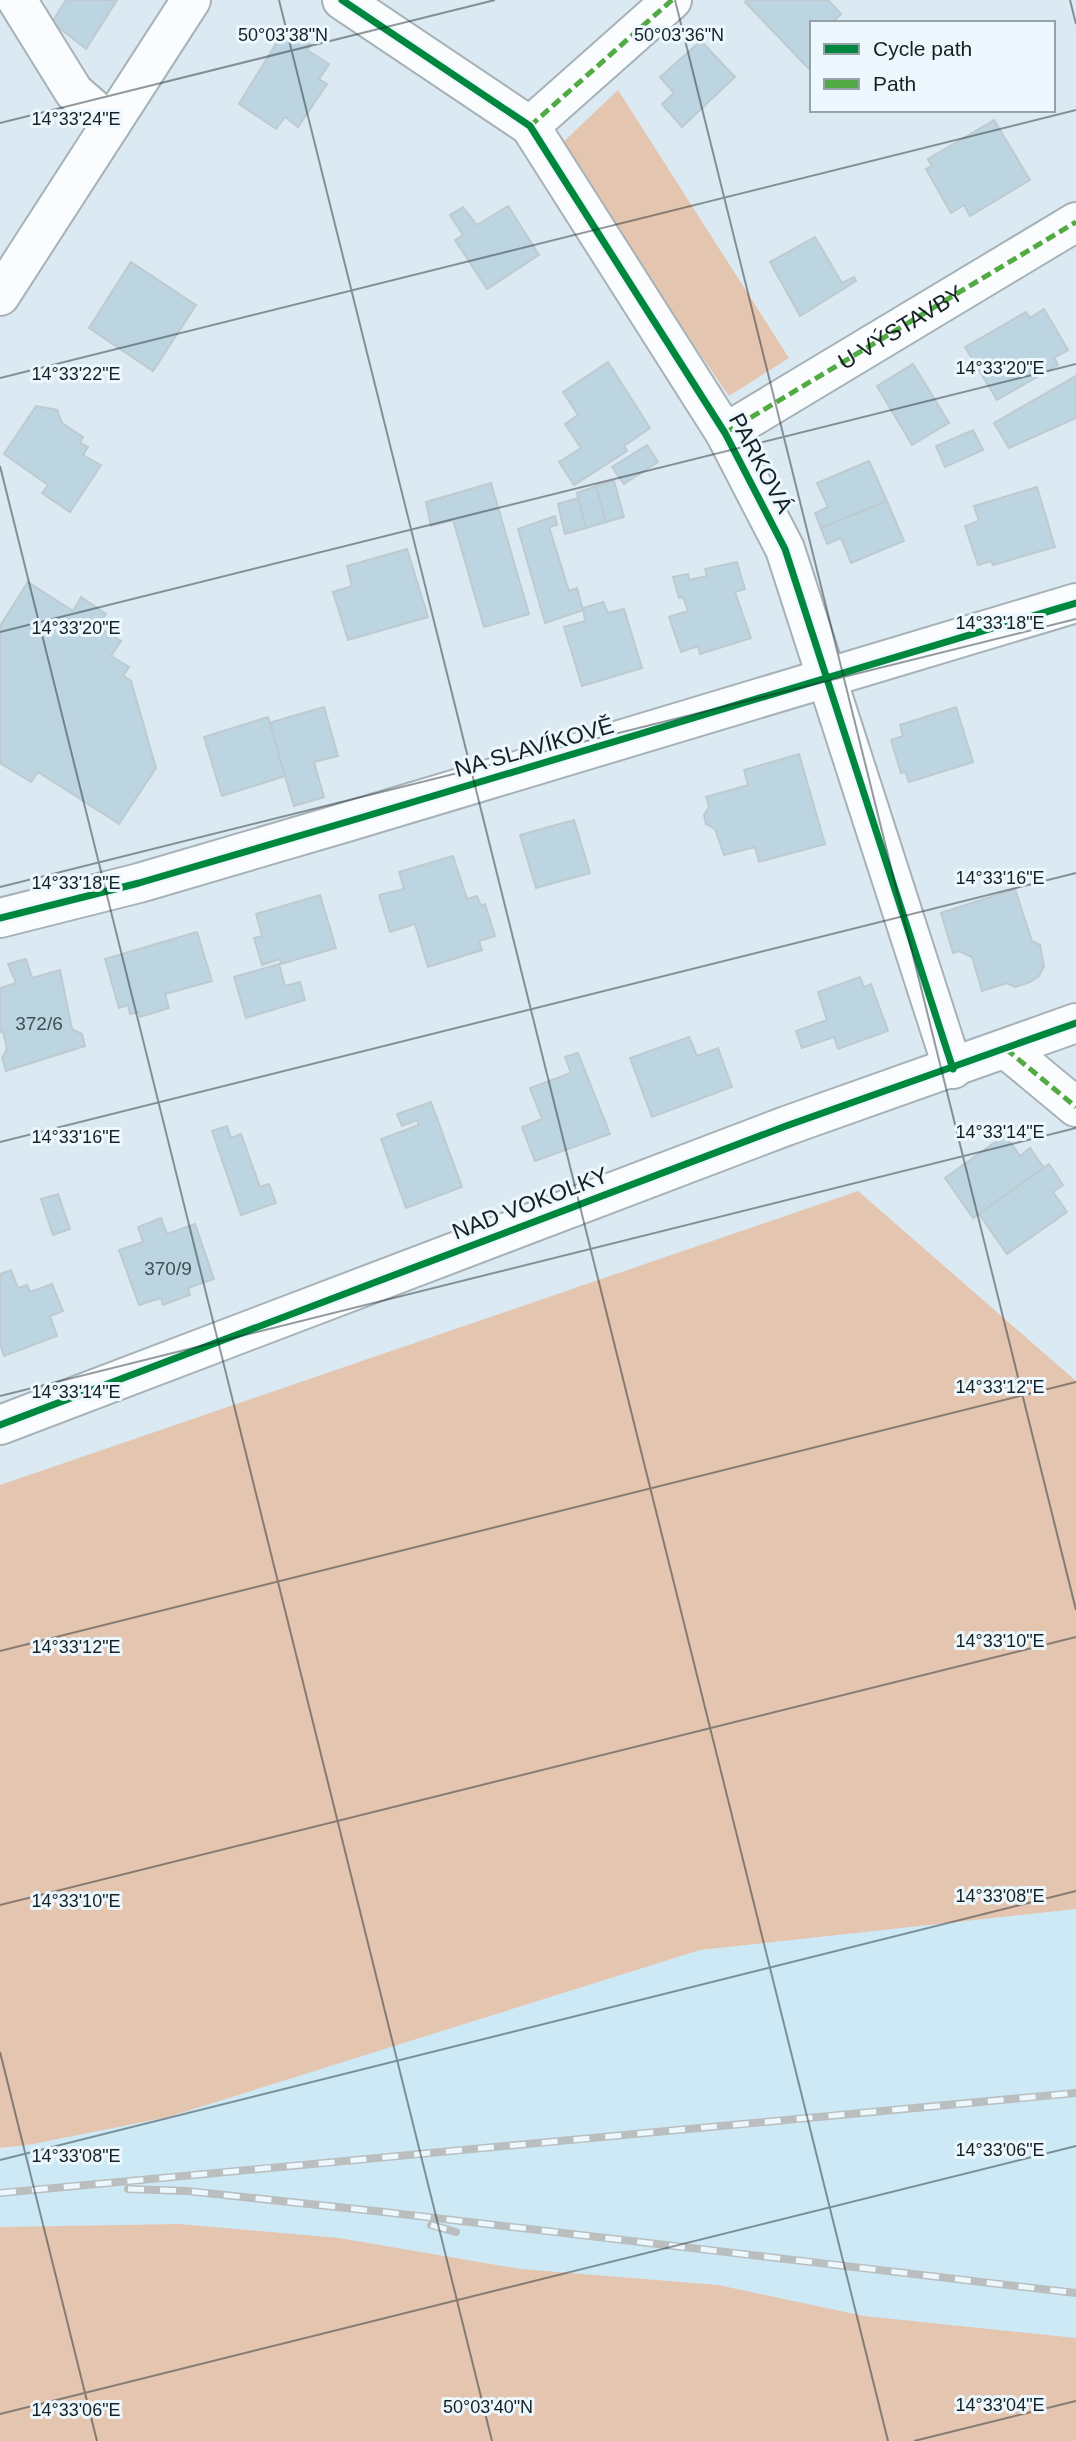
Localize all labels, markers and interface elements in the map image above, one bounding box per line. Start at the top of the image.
legend [810,21,1055,112]
text: 50°03'38"N [238,25,328,45]
text: 50°03'36"N [634,25,724,45]
text: Cycle path [873,37,972,60]
text: Path [873,72,916,95]
text: 14°33'24"E [31,109,121,129]
street label: U VÝSTAVBY [834,280,968,375]
text: 14°33'20"E [955,358,1045,378]
text: 14°33'22"E [31,364,121,384]
street label: PARKOVÁ [724,409,798,518]
text: 14°33'18"E [955,613,1045,633]
text: 14°33'20"E [31,618,121,638]
street label: NA SLAVÍKOVĚ [451,712,617,782]
text: 14°33'16"E [955,868,1045,888]
text: 14°33'18"E [31,873,121,893]
house number: 372/6 [15,1013,63,1034]
text: 14°33'14"E [955,1122,1045,1142]
text: 14°33'16"E [31,1127,121,1147]
street label: NAD VOKOLKY [448,1161,612,1245]
house number: 370/9 [144,1258,192,1279]
text: 14°33'12"E [955,1377,1045,1397]
text: 14°33'14"E [31,1382,121,1402]
text: 14°33'10"E [955,1631,1045,1651]
text: 14°33'12"E [31,1637,121,1657]
text: 14°33'08"E [955,1886,1045,1906]
text: 14°33'10"E [31,1891,121,1911]
text: 14°33'06"E [955,2140,1045,2160]
text: 14°33'08"E [31,2146,121,2166]
text: 14°33'04"E [955,2395,1045,2415]
text: 50°03'40"N [443,2397,533,2417]
text: 14°33'06"E [31,2400,121,2420]

